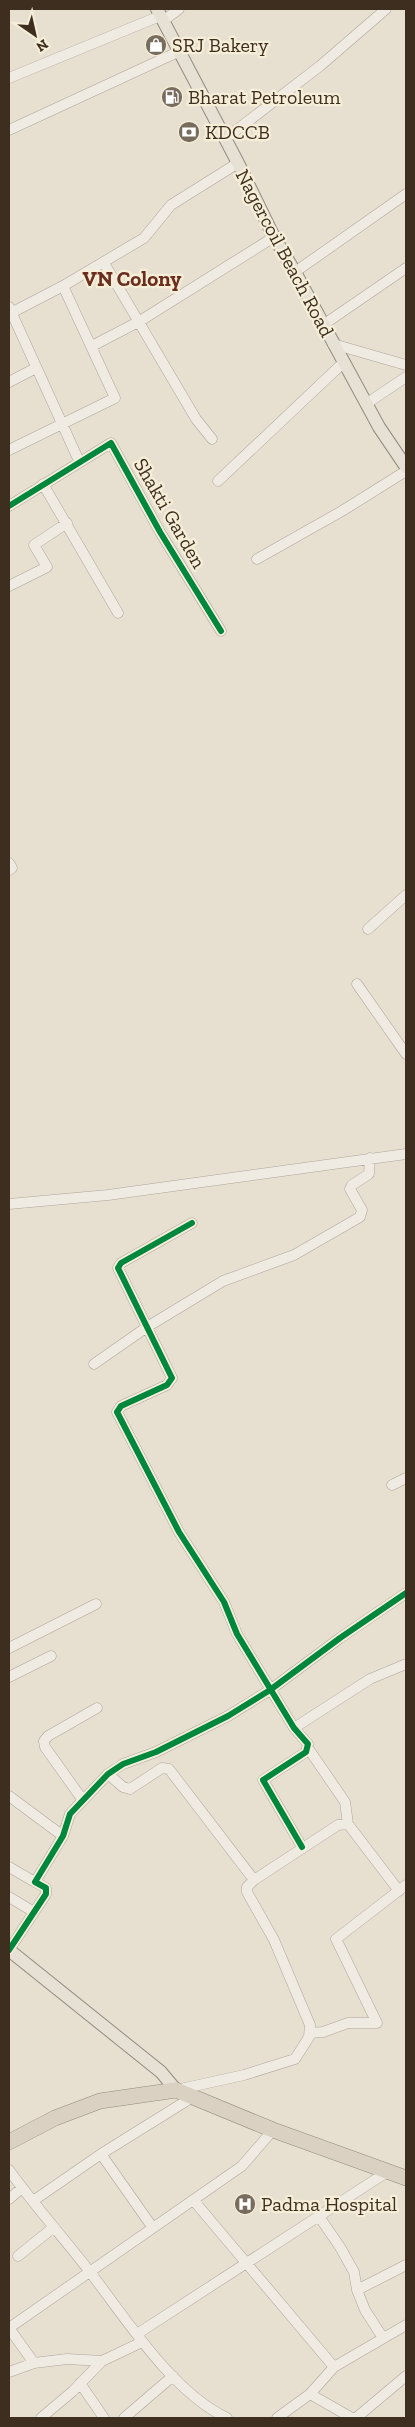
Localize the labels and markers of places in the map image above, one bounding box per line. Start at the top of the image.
shop icon: SRJ Bakery [144,33,168,57]
place label: SRJ Bakery [172,33,269,57]
fuel station icon: Bharat Petroleum [160,85,184,109]
place label: Bharat Petroleum [188,85,341,109]
bank icon: KDCCB [177,120,201,144]
place label: KDCCB [205,120,270,144]
hospital icon: Padma Hospital [233,2192,257,2216]
place label: Padma Hospital [261,2192,397,2216]

